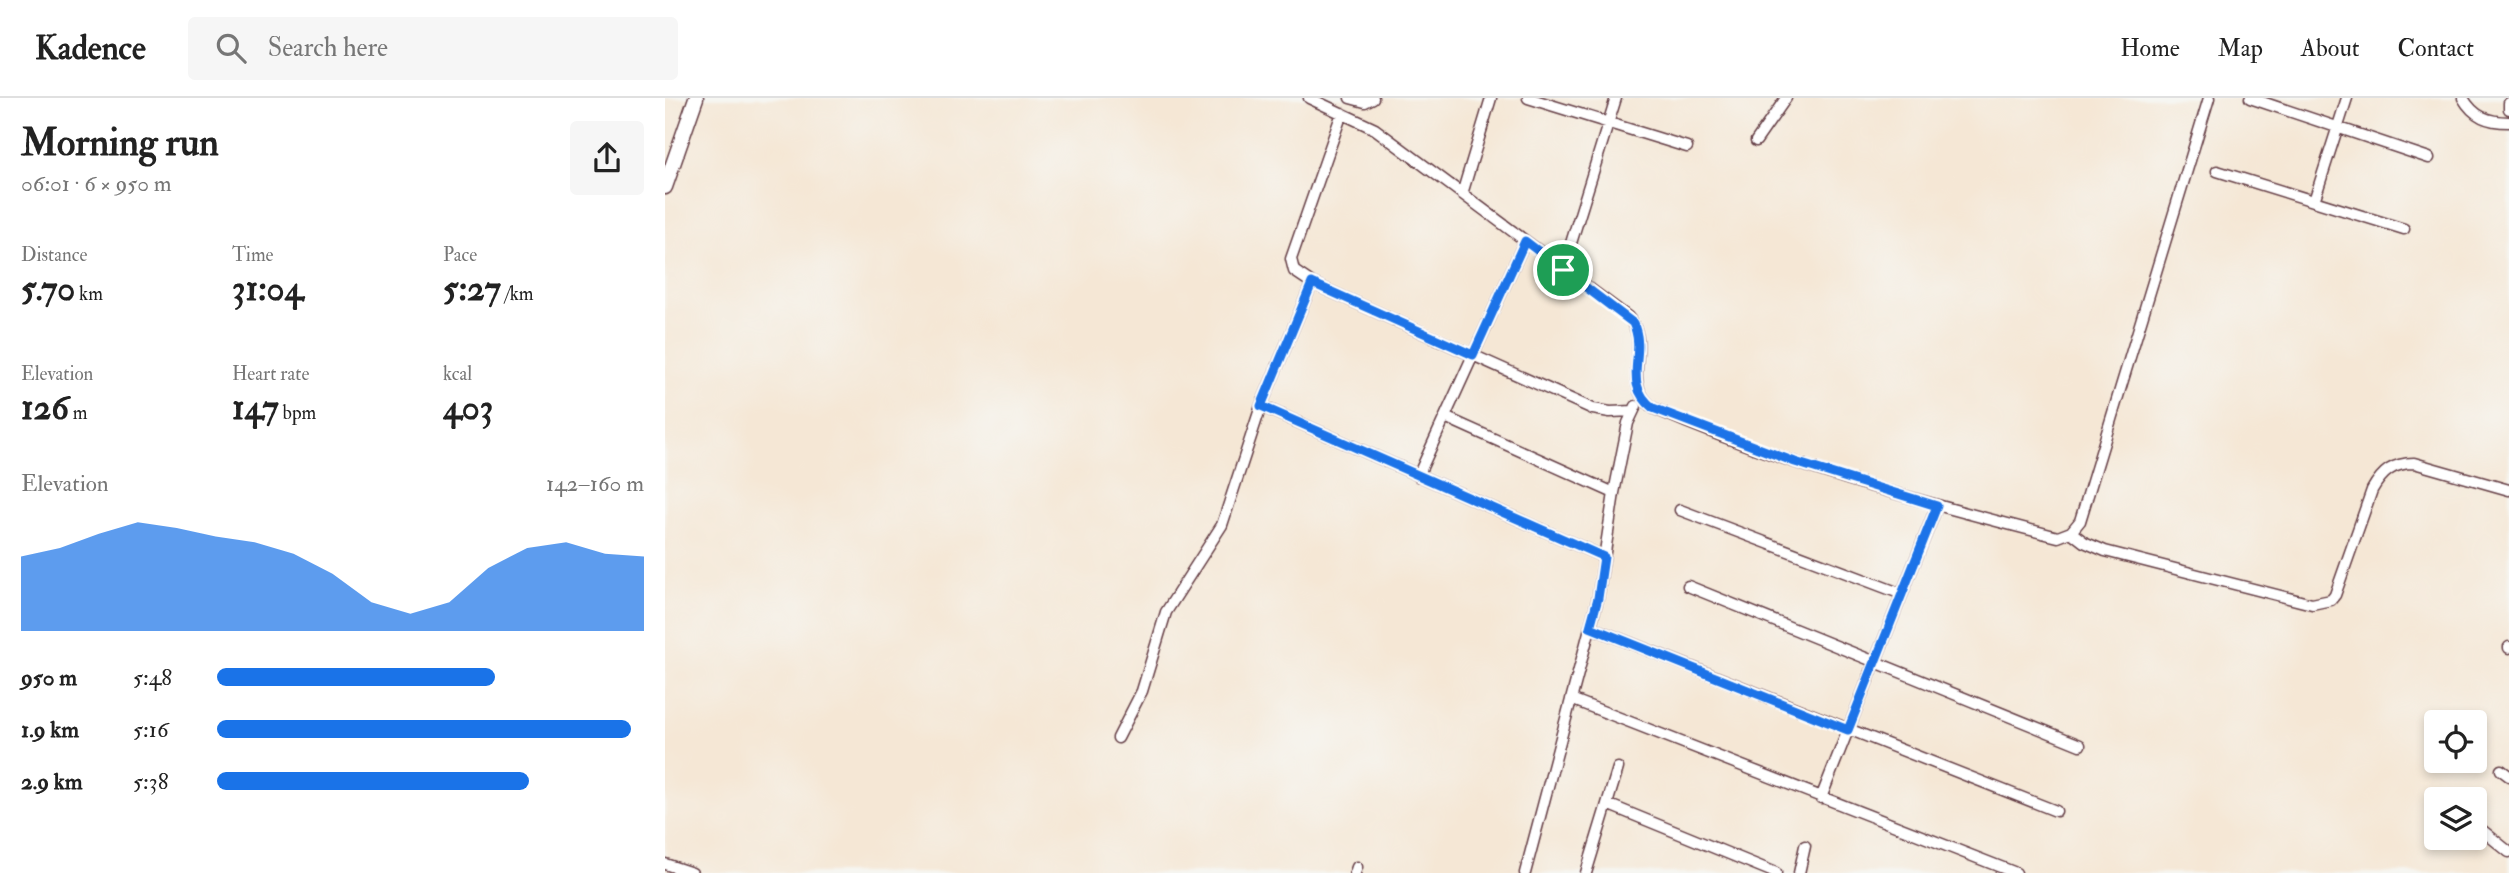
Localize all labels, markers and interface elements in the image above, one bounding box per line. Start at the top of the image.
search box [188,17,678,80]
text: Kadence [35,28,146,69]
icon: search [212,29,250,67]
text: Search here [268,32,388,64]
text: Home [2120,33,2180,64]
text: Map [2218,33,2263,64]
text: About [2301,33,2360,64]
text: Contact [2398,33,2474,64]
text: Morning run [21,119,219,167]
button: share [570,121,644,195]
text: 06:01 · 6 × 950 m [21,169,172,198]
pin [1533,240,1593,300]
text: Distance [21,243,87,267]
text: Time [232,243,274,267]
text: Pace [443,243,477,267]
icon: arrive [1544,251,1582,289]
text: 5.70 [21,267,75,311]
text: 31:04 [232,267,303,311]
text: 5:27 [443,267,501,311]
text: km [75,282,103,306]
text: /km [501,282,533,306]
text: Elevation [21,362,93,386]
text: Heart rate [232,362,309,386]
text: kcal [443,362,472,386]
text: 126 [21,386,69,430]
text: 147 [232,386,279,430]
text: 403 [443,386,493,430]
text: m [69,401,88,425]
text: bpm [279,401,316,425]
text: Elevation [21,469,109,498]
text: 142–160 m [546,469,644,498]
text: 950 m [21,663,77,692]
text: 5:48 [133,663,172,692]
map controls [2424,710,2487,850]
button: locate [2424,710,2487,773]
text: 1.9 km [21,715,79,744]
text: 5:16 [133,715,169,744]
text: 2.9 km [21,767,83,796]
text: 5:38 [133,767,168,796]
button: layers [2424,787,2487,850]

